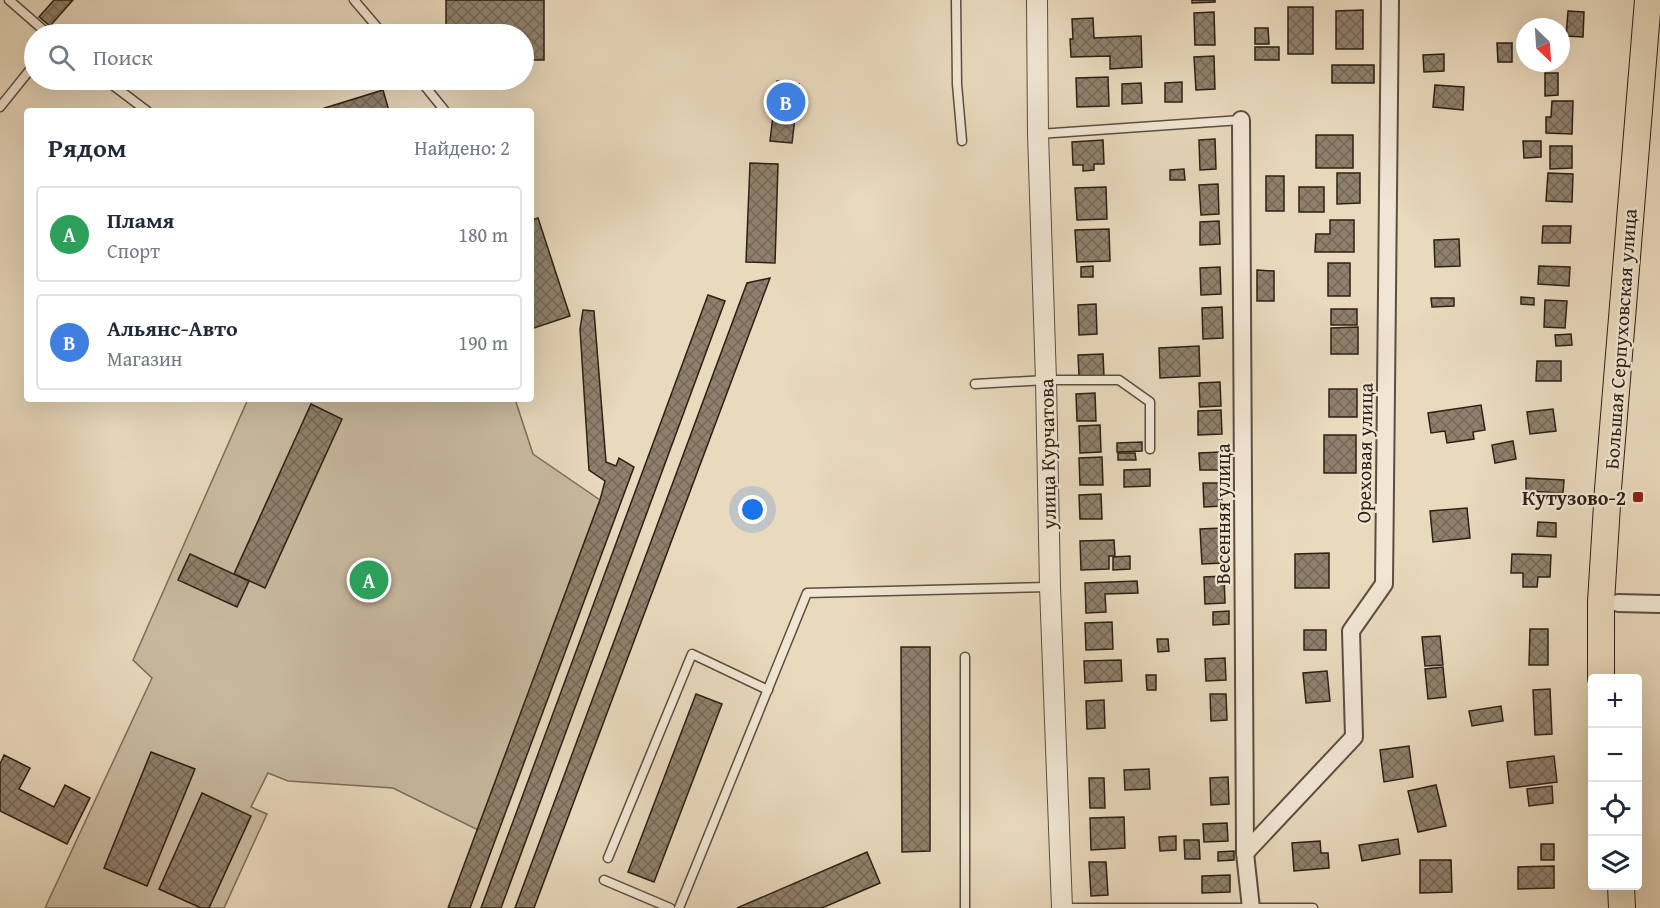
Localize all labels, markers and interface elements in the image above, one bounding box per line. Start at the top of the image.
north arrow [1516,18,1570,72]
search box [24,24,534,90]
icon: search [45,41,78,74]
text: Поиск [93,41,153,73]
pin: B [766,80,806,124]
text: Рядом [48,128,126,167]
text: Найдено: 2 [414,133,510,162]
text: Пламя [107,204,174,236]
street label: Большая Серпуховская улица [1596,207,1644,470]
text: A [63,220,76,249]
text: 180 m [458,220,508,249]
text: Спорт [107,236,160,265]
text: Альянс-Авто [107,312,238,344]
text: B [63,328,76,357]
text: 190 m [458,328,508,357]
text: Магазин [107,344,182,373]
street label: улица Курчатова [1031,378,1063,531]
street label: Ореховая улица [1348,382,1380,523]
street label: Весенняя улица [1208,443,1237,584]
place label: Кутузово-2 [1522,483,1626,512]
marker: Кутузово-2 [1631,490,1645,504]
your location [738,495,767,524]
pin: A [350,558,388,602]
map controls [1588,674,1642,890]
button: + [1588,674,1642,728]
button: − [1588,728,1642,782]
button: locate [1588,782,1642,836]
button: layers [1588,836,1642,890]

